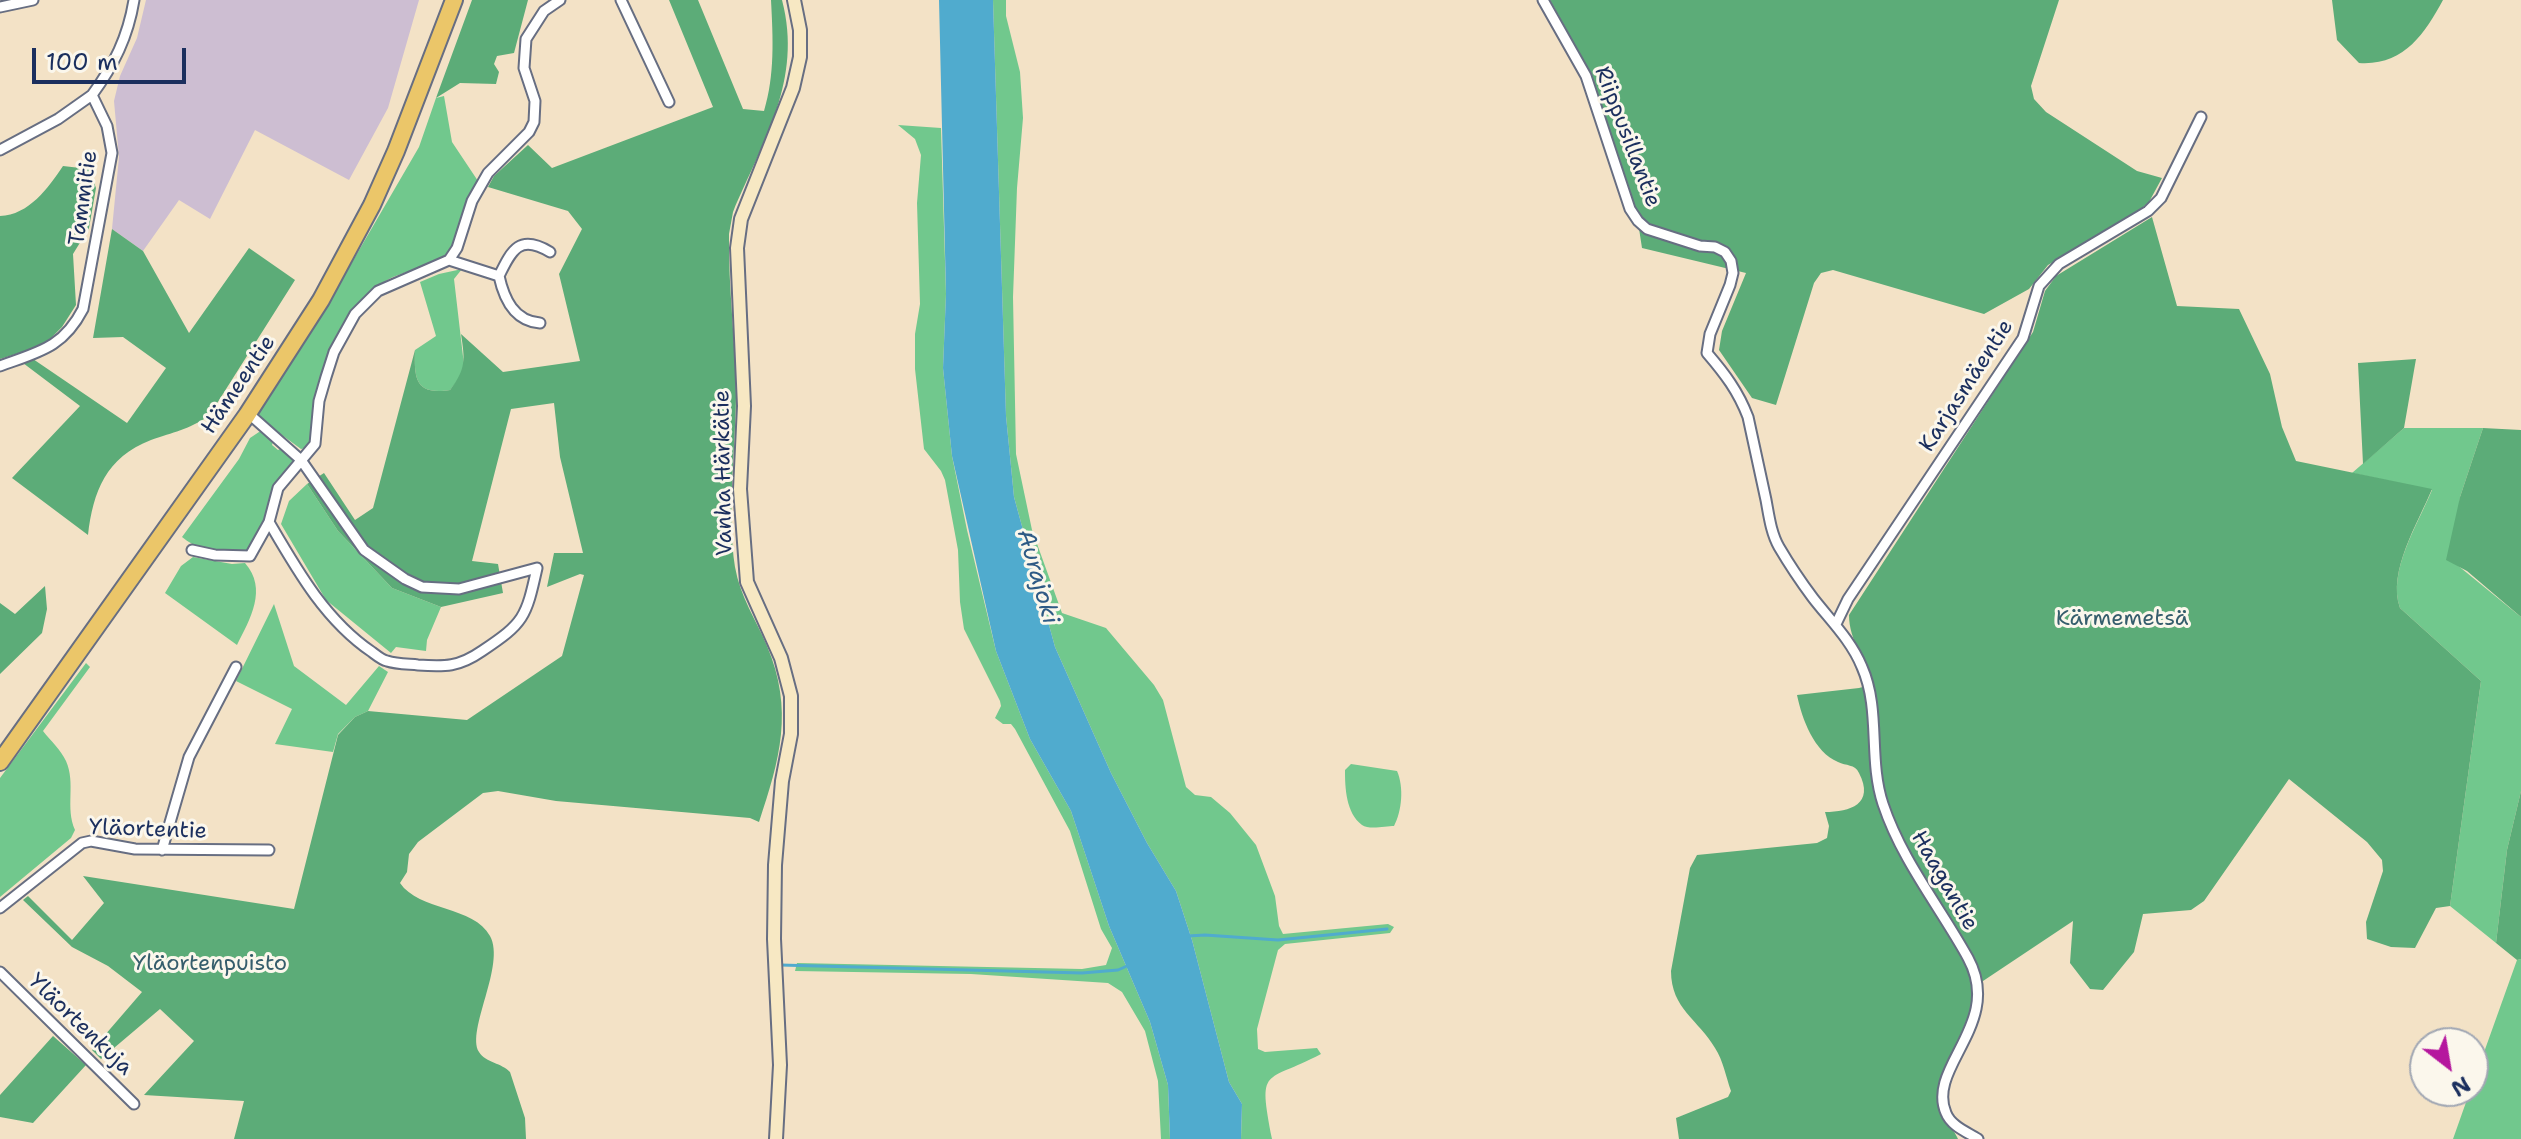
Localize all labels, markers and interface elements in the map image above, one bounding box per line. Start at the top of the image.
scale bar [36,32,190,82]
text: 100 m [46,46,118,78]
street label: Riippusillantie [1588,63,1666,211]
street label: Tammitie [64,149,104,247]
street label: Karjasmäentie [1914,315,2020,457]
street label: Hämeentie [196,331,282,439]
street label: Vanha Härkätie [709,390,739,556]
water label: Aurajoki [1010,526,1064,628]
park label: Kärmemetsä [2056,606,2188,632]
street label: Yläortentie [89,815,207,845]
street label: Haagantie [1905,826,1983,936]
park label: Yläortenpuisto [133,951,287,977]
street label: Yläortenkuja [22,969,138,1081]
north arrow [2409,1027,2489,1107]
text: N [2446,1069,2476,1103]

